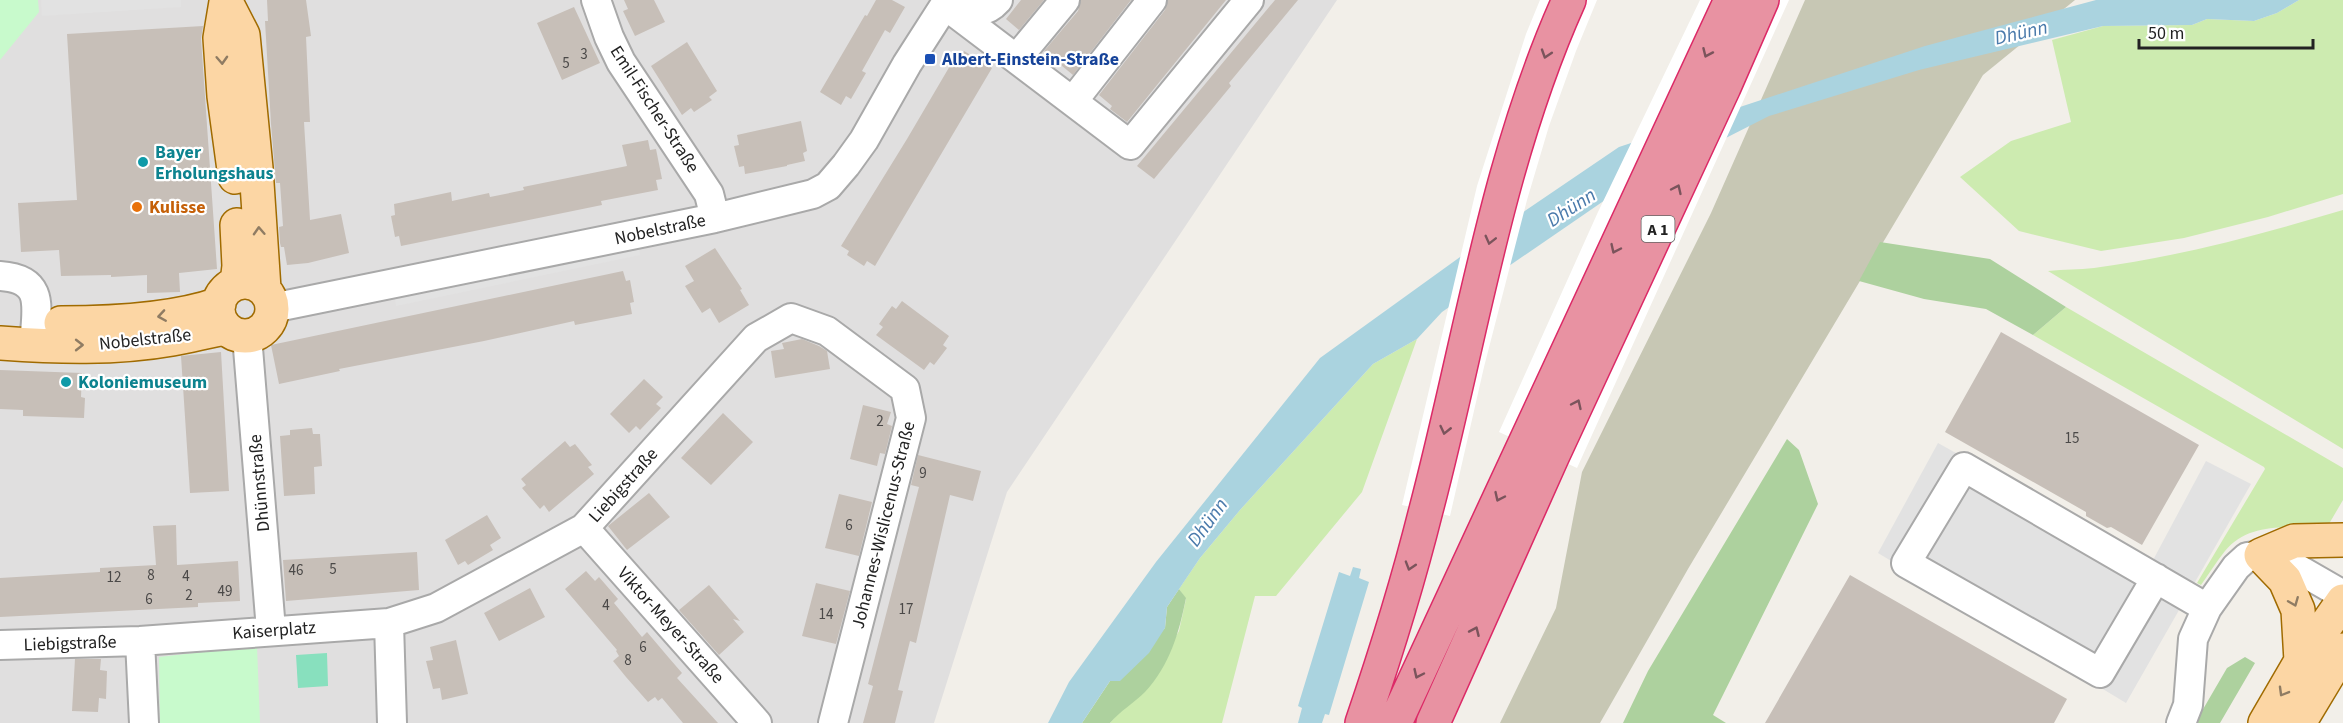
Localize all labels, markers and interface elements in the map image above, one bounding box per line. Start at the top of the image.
scale bar [2139,12,2313,50]
water label: Dhünn [1992,13,2051,53]
text: 50 m [2148,21,2184,46]
street label: Emil-Fischer-Straße [604,41,705,178]
house number: 3 [580,44,588,65]
place label: Albert-Einstein-Straße [941,47,1119,72]
one-way arrow [1702,47,1714,58]
one-way arrow [1541,48,1554,59]
marker: Albert-Einstein-Straße [923,52,937,66]
house number: 5 [562,53,570,74]
one-way arrow [215,55,228,64]
place label: Bayer Erholungshaus [155,140,274,186]
marker: Bayer Erholungshaus [136,155,150,169]
water label: Dhünn [1541,181,1602,234]
one-way arrow [1670,184,1682,195]
place label: Kulisse [149,195,205,220]
marker: Kulisse [130,200,144,214]
street label: Nobelstraße [612,208,708,251]
road number: A 1 [1642,216,1674,242]
one-way arrow [253,226,266,235]
one-way arrow [1484,235,1497,245]
one-way arrow [1611,242,1623,253]
one-way arrow [157,309,167,321]
street label: Nobelstraße [98,322,192,357]
one-way arrow [75,339,84,351]
place label: Koloniemuseum [78,370,207,395]
marker: Koloniemuseum [59,375,73,389]
one-way arrow [1570,399,1582,410]
house number: 2 [876,411,884,432]
street label: Johannes-Wislicenus-Straße [846,419,921,631]
one-way arrow [1439,425,1452,435]
house number: 15 [2065,428,2079,449]
street label: Dhünnstraße [243,433,276,533]
street label: Liebigstraße [583,442,664,528]
house number: 9 [919,463,927,484]
one-way arrow [1495,490,1507,501]
water label: Dhünn [1181,493,1235,553]
house number: 6 [845,515,853,536]
house number: 5 [329,559,337,580]
house number: 46 [289,560,303,581]
one-way arrow [1405,560,1417,571]
street label: Viktor-Meyer-Straße [611,562,730,689]
house number: 8 [147,565,155,586]
house number: 4 [182,566,190,587]
house number: 12 [107,567,121,588]
house number: 49 [218,581,232,602]
house number: 2 [185,585,193,606]
house number: 6 [145,589,153,610]
house number: 4 [602,595,610,616]
one-way arrow [2287,596,2299,607]
house number: 17 [899,599,913,620]
house number: 14 [819,604,834,625]
street label: Kaiserplatz [231,615,317,646]
one-way arrow [1468,627,1480,638]
street label: Liebigstraße [23,629,117,658]
house number: 6 [639,637,647,658]
house number: 8 [624,650,632,671]
one-way arrow [1413,667,1425,678]
one-way arrow [2279,686,2290,696]

